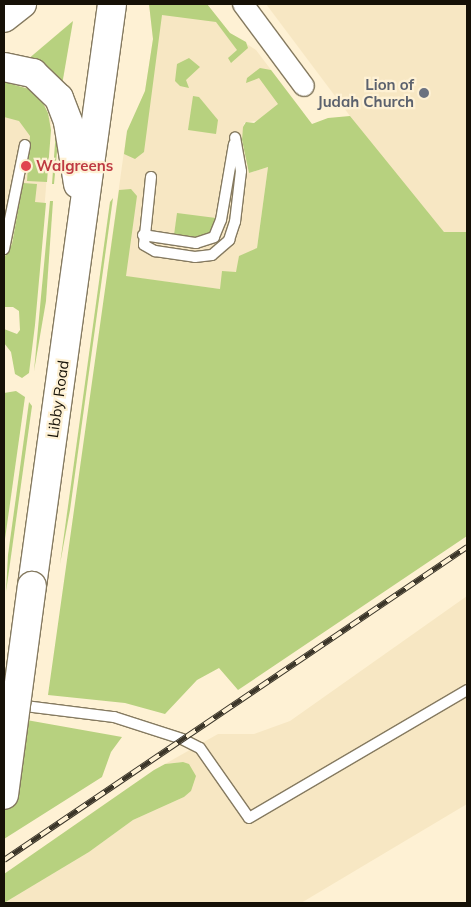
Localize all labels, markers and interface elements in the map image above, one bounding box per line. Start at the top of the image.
place label: Lion of Judah Church [317,75,414,110]
marker: Lion of Judah Church [418,87,430,99]
place label: Walgreens [36,157,113,175]
marker: Walgreens [20,160,32,172]
street label: Libby Road [44,359,72,439]

